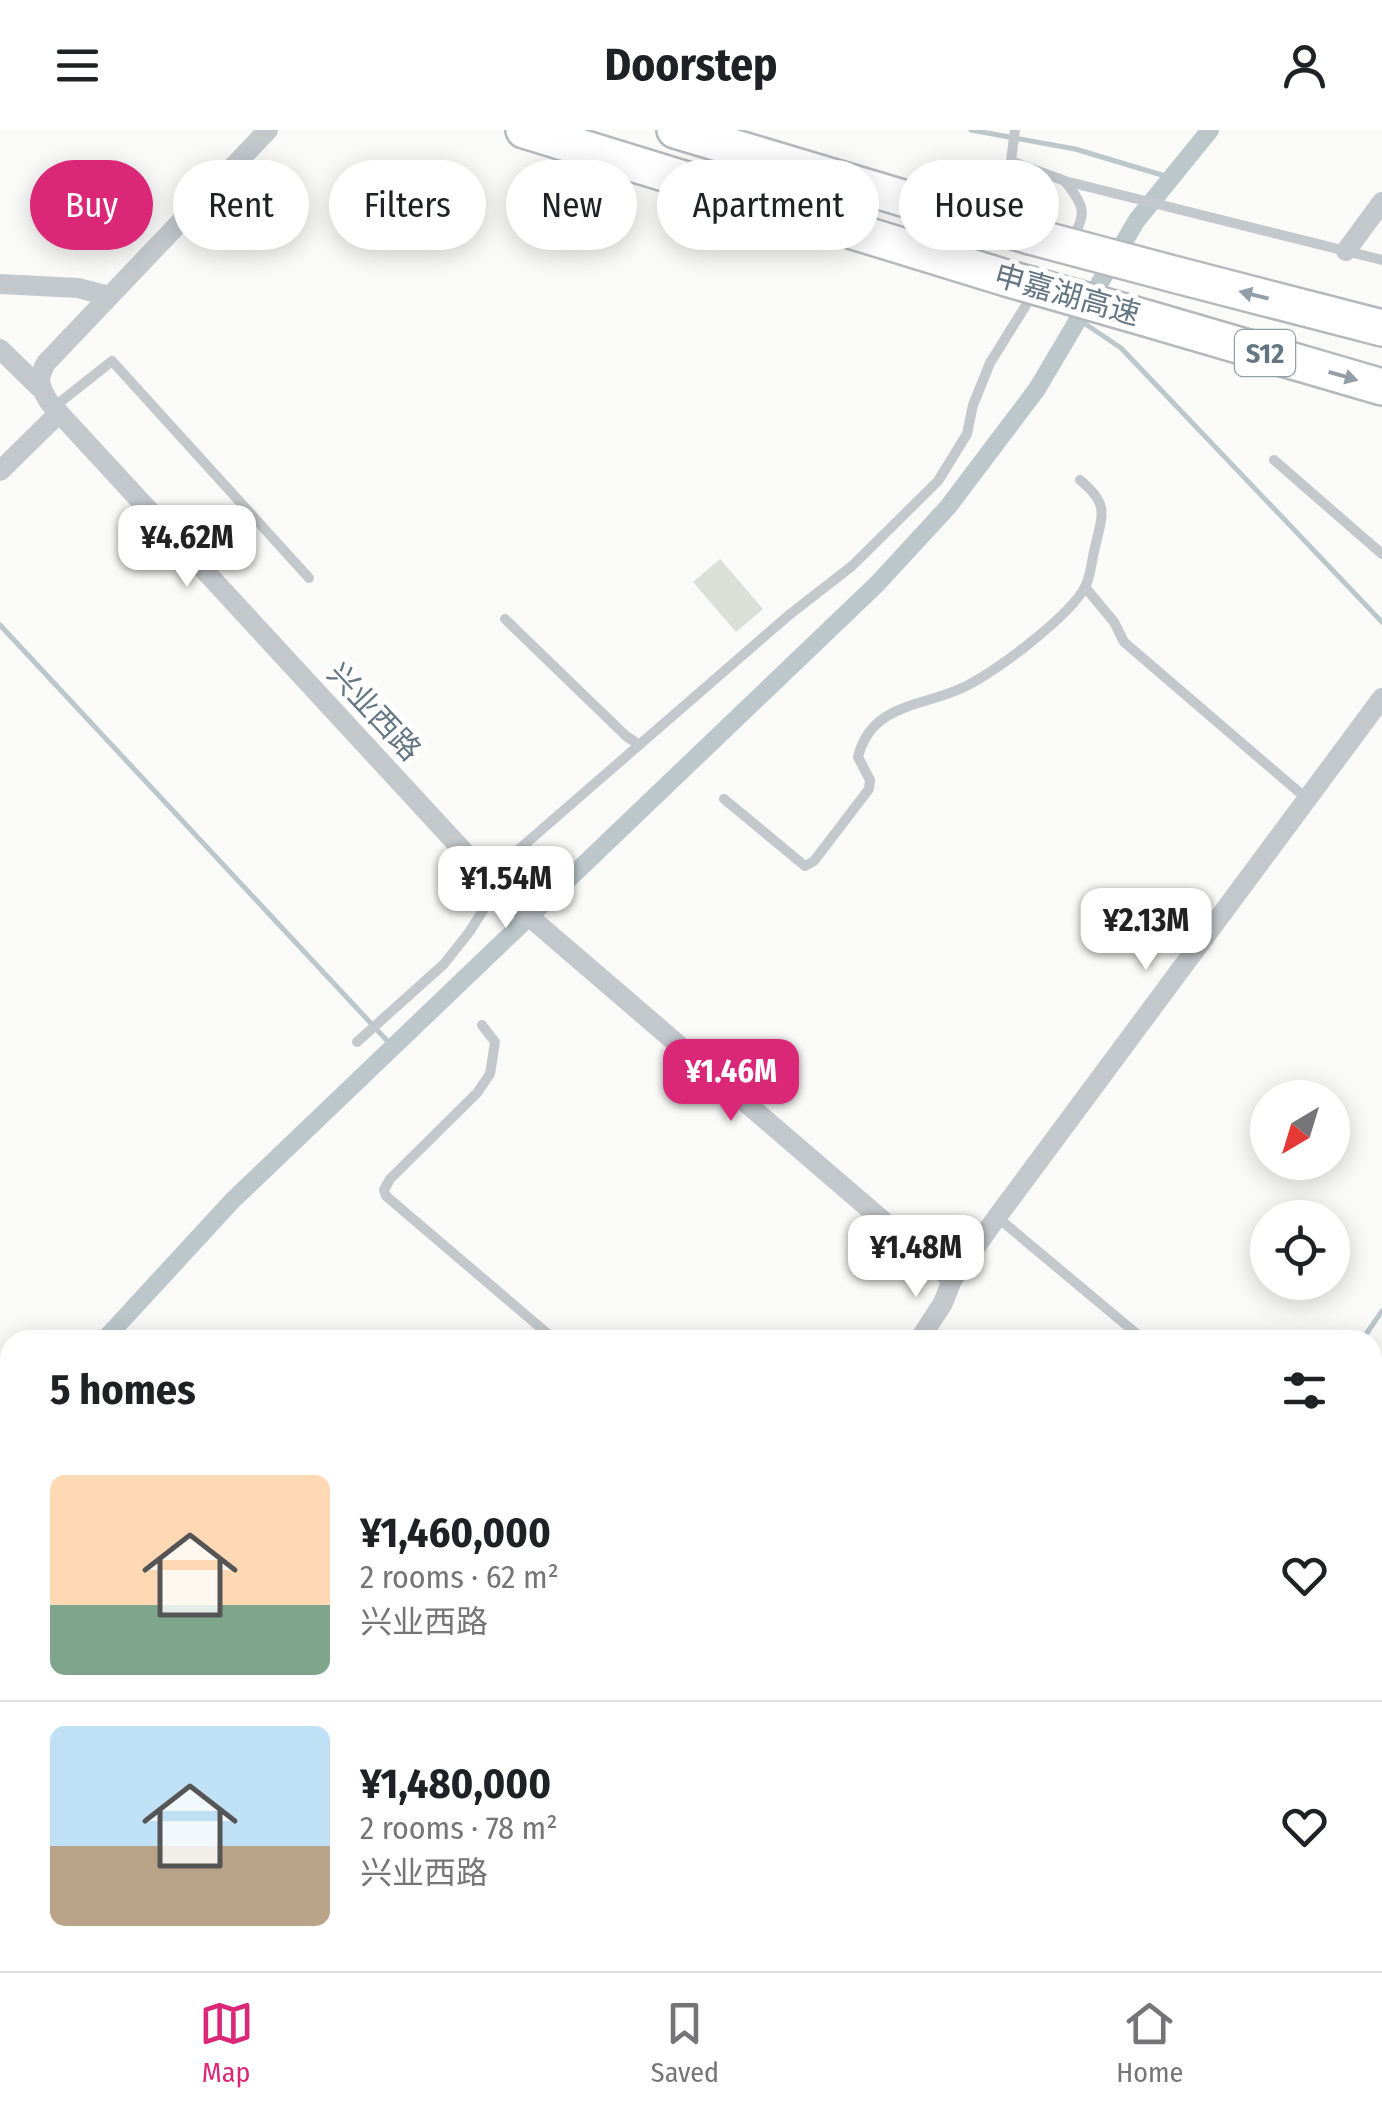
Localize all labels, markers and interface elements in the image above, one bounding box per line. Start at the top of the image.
icon: menu [50,38,105,93]
text: Doorstep [605,38,777,92]
icon: person [1277,38,1332,93]
chip: Buy [30,160,153,250]
chip: Rent [173,160,309,250]
chip: Filters [329,160,486,250]
chip: New [506,160,637,250]
chip: Apartment [657,160,879,250]
chip: House [899,160,1059,250]
street label: 申嘉湖高速 [990,257,1144,333]
one-way arrow [1238,287,1269,302]
road number: S12 [1235,330,1295,376]
one-way arrow [1329,369,1359,384]
pin: ¥4.62M [106,505,268,590]
text: ¥4.62M [140,518,234,556]
street label: 兴业西路 [320,656,428,768]
pin: ¥1.54M [425,846,587,931]
text: ¥1.54M [460,859,552,897]
pin: ¥2.13M [1065,888,1227,973]
text: ¥2.13M [1103,901,1189,939]
pin: ¥1.46M [650,1039,812,1124]
text: ¥1.46M [685,1052,777,1090]
north arrow [1250,1080,1350,1180]
map controls [1250,1080,1350,1300]
button: locate [1250,1200,1350,1300]
pin: ¥1.48M [835,1215,997,1300]
text: ¥1.48M [870,1228,962,1266]
icon: filters [1277,1363,1332,1418]
text: 5 homes [50,1365,196,1415]
text: ¥1,460,000 [360,1508,551,1558]
icon: home [130,1515,250,1635]
icon: heart [1277,1548,1332,1603]
text: 2 rooms · 62 m² [360,1558,559,1596]
text: 兴业西路 [360,1603,488,1641]
text: ¥1,480,000 [360,1759,551,1809]
icon: home [130,1766,250,1886]
icon: heart [1277,1799,1332,1854]
text: 2 rooms · 78 m² [360,1809,558,1847]
text: 兴业西路 [360,1854,488,1892]
tab: Map [199,1996,254,2089]
tab: Saved [651,1996,719,2089]
tab: Home [1116,1996,1183,2089]

